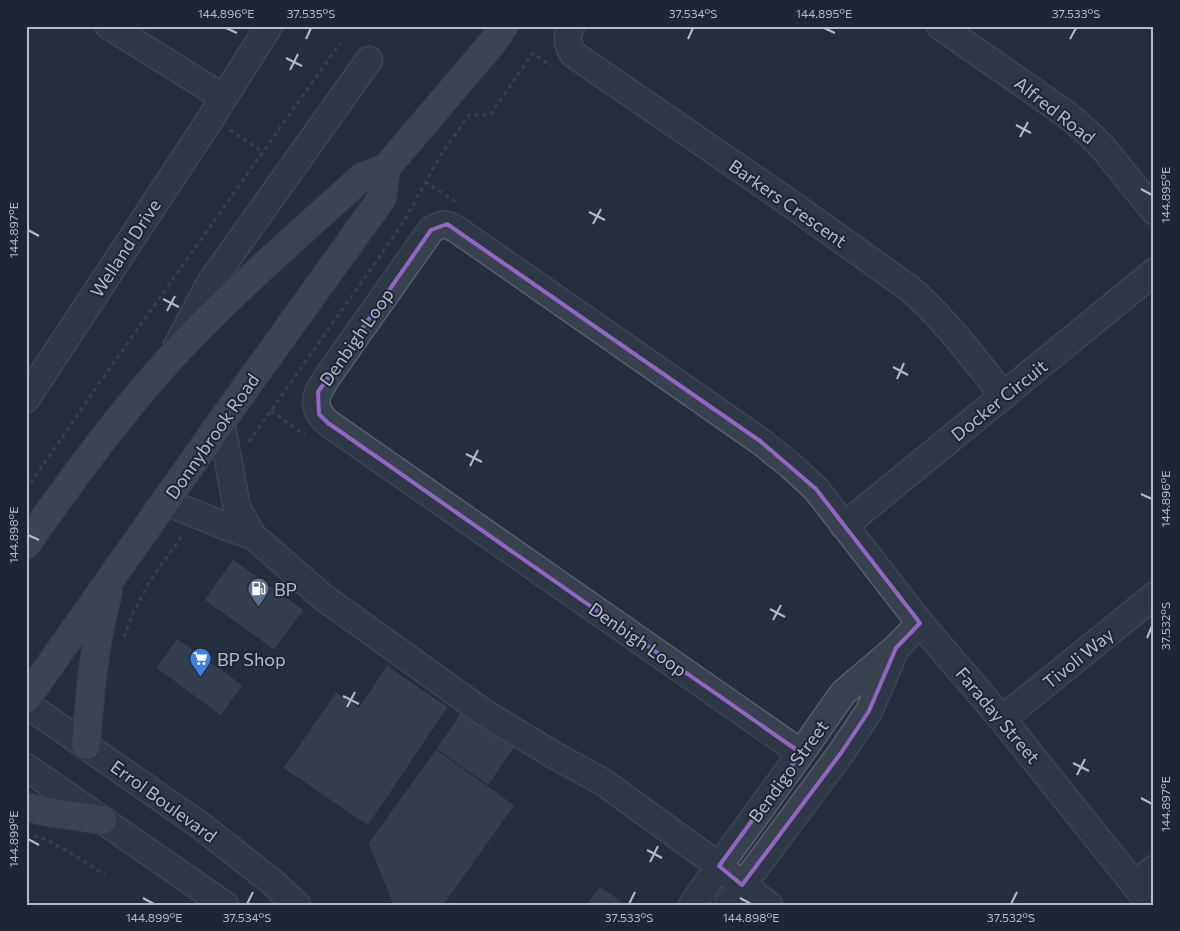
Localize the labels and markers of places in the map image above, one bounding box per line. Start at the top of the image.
fuel station icon: BP [246,577,270,608]
place label: BP [274,578,297,600]
supermarket icon: BP Shop [189,647,213,678]
place label: BP Shop [217,648,286,670]

